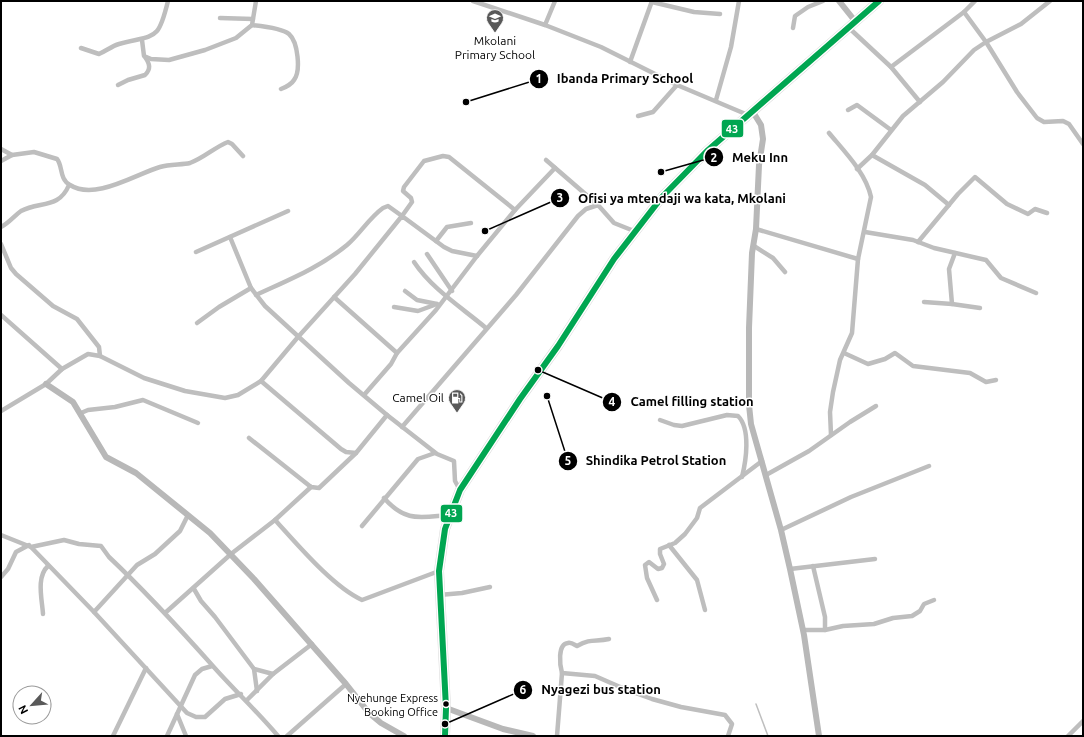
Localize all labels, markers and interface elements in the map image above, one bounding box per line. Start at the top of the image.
school or university icon: Mkolani Primary School [485,8,505,33]
place label: Mkolani Primary School [455,34,535,61]
callout: Ibanda Primary School [529,66,702,91]
text: Ibanda Primary School [557,71,693,85]
text: 1 [536,72,542,85]
line badge: 43 [721,119,744,138]
text: 43 [726,123,738,135]
callout: Meku Inn [704,145,796,170]
text: Meku Inn [732,150,788,164]
text: 2 [711,151,718,164]
callout: Ofisi ya mtendaji wa kata, Mkolani [550,186,794,211]
text: 3 [557,191,563,204]
text: Ofisi ya mtendaji wa kata, Mkolani [578,191,786,205]
fuel station icon: Camel Oil [447,388,467,413]
callout: Camel filling station [602,389,761,414]
place label: Camel Oil [392,391,444,404]
text: Camel filling station [630,394,754,408]
text: 4 [609,395,616,408]
callout: Shindika Petrol Station [558,448,734,473]
text: Shindika Petrol Station [586,453,726,467]
text: 5 [565,454,572,467]
line badge: 43 [440,504,463,523]
text: 43 [445,507,457,519]
callout: Nyagezi bus station [513,677,669,702]
text: Nyagezi bus station [541,682,661,696]
text: 6 [520,683,527,696]
north arrow [12,685,52,725]
place label: Nyehunge Express Booking Office [347,692,438,718]
marker: Nyehunge Express Booking Office [441,699,451,709]
text: N [16,703,30,716]

